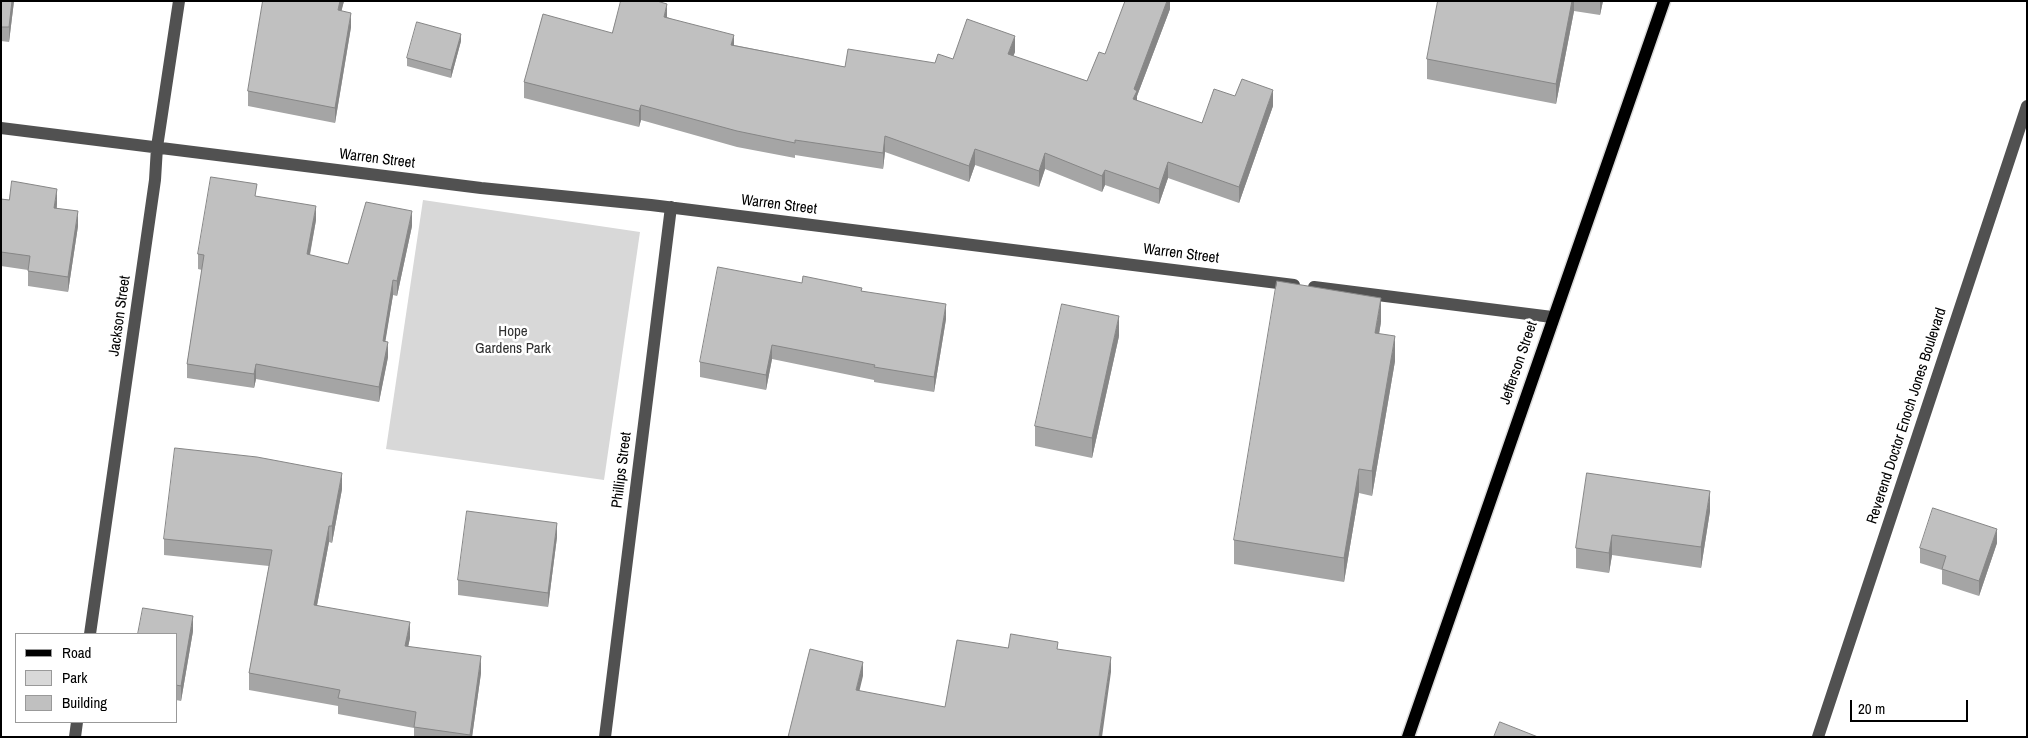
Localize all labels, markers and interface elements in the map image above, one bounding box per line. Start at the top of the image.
street label: Warren Street [338,145,416,173]
street label: Warren Street [740,191,818,219]
street label: Warren Street [1142,240,1220,268]
street label: Jackson Street [105,274,135,358]
street label: Reverend Doctor Enoch Jones Boulevard [1863,306,1951,526]
street label: Jefferson Street [1496,319,1542,407]
park label: Hope Gardens Park [475,323,551,358]
street label: Phillips Street [608,431,636,509]
legend [15,633,178,723]
text: Road [62,642,91,663]
text: Park [62,667,87,688]
scale bar [1853,690,1970,722]
text: Building [62,692,107,713]
text: 20 m [1858,698,1885,719]

